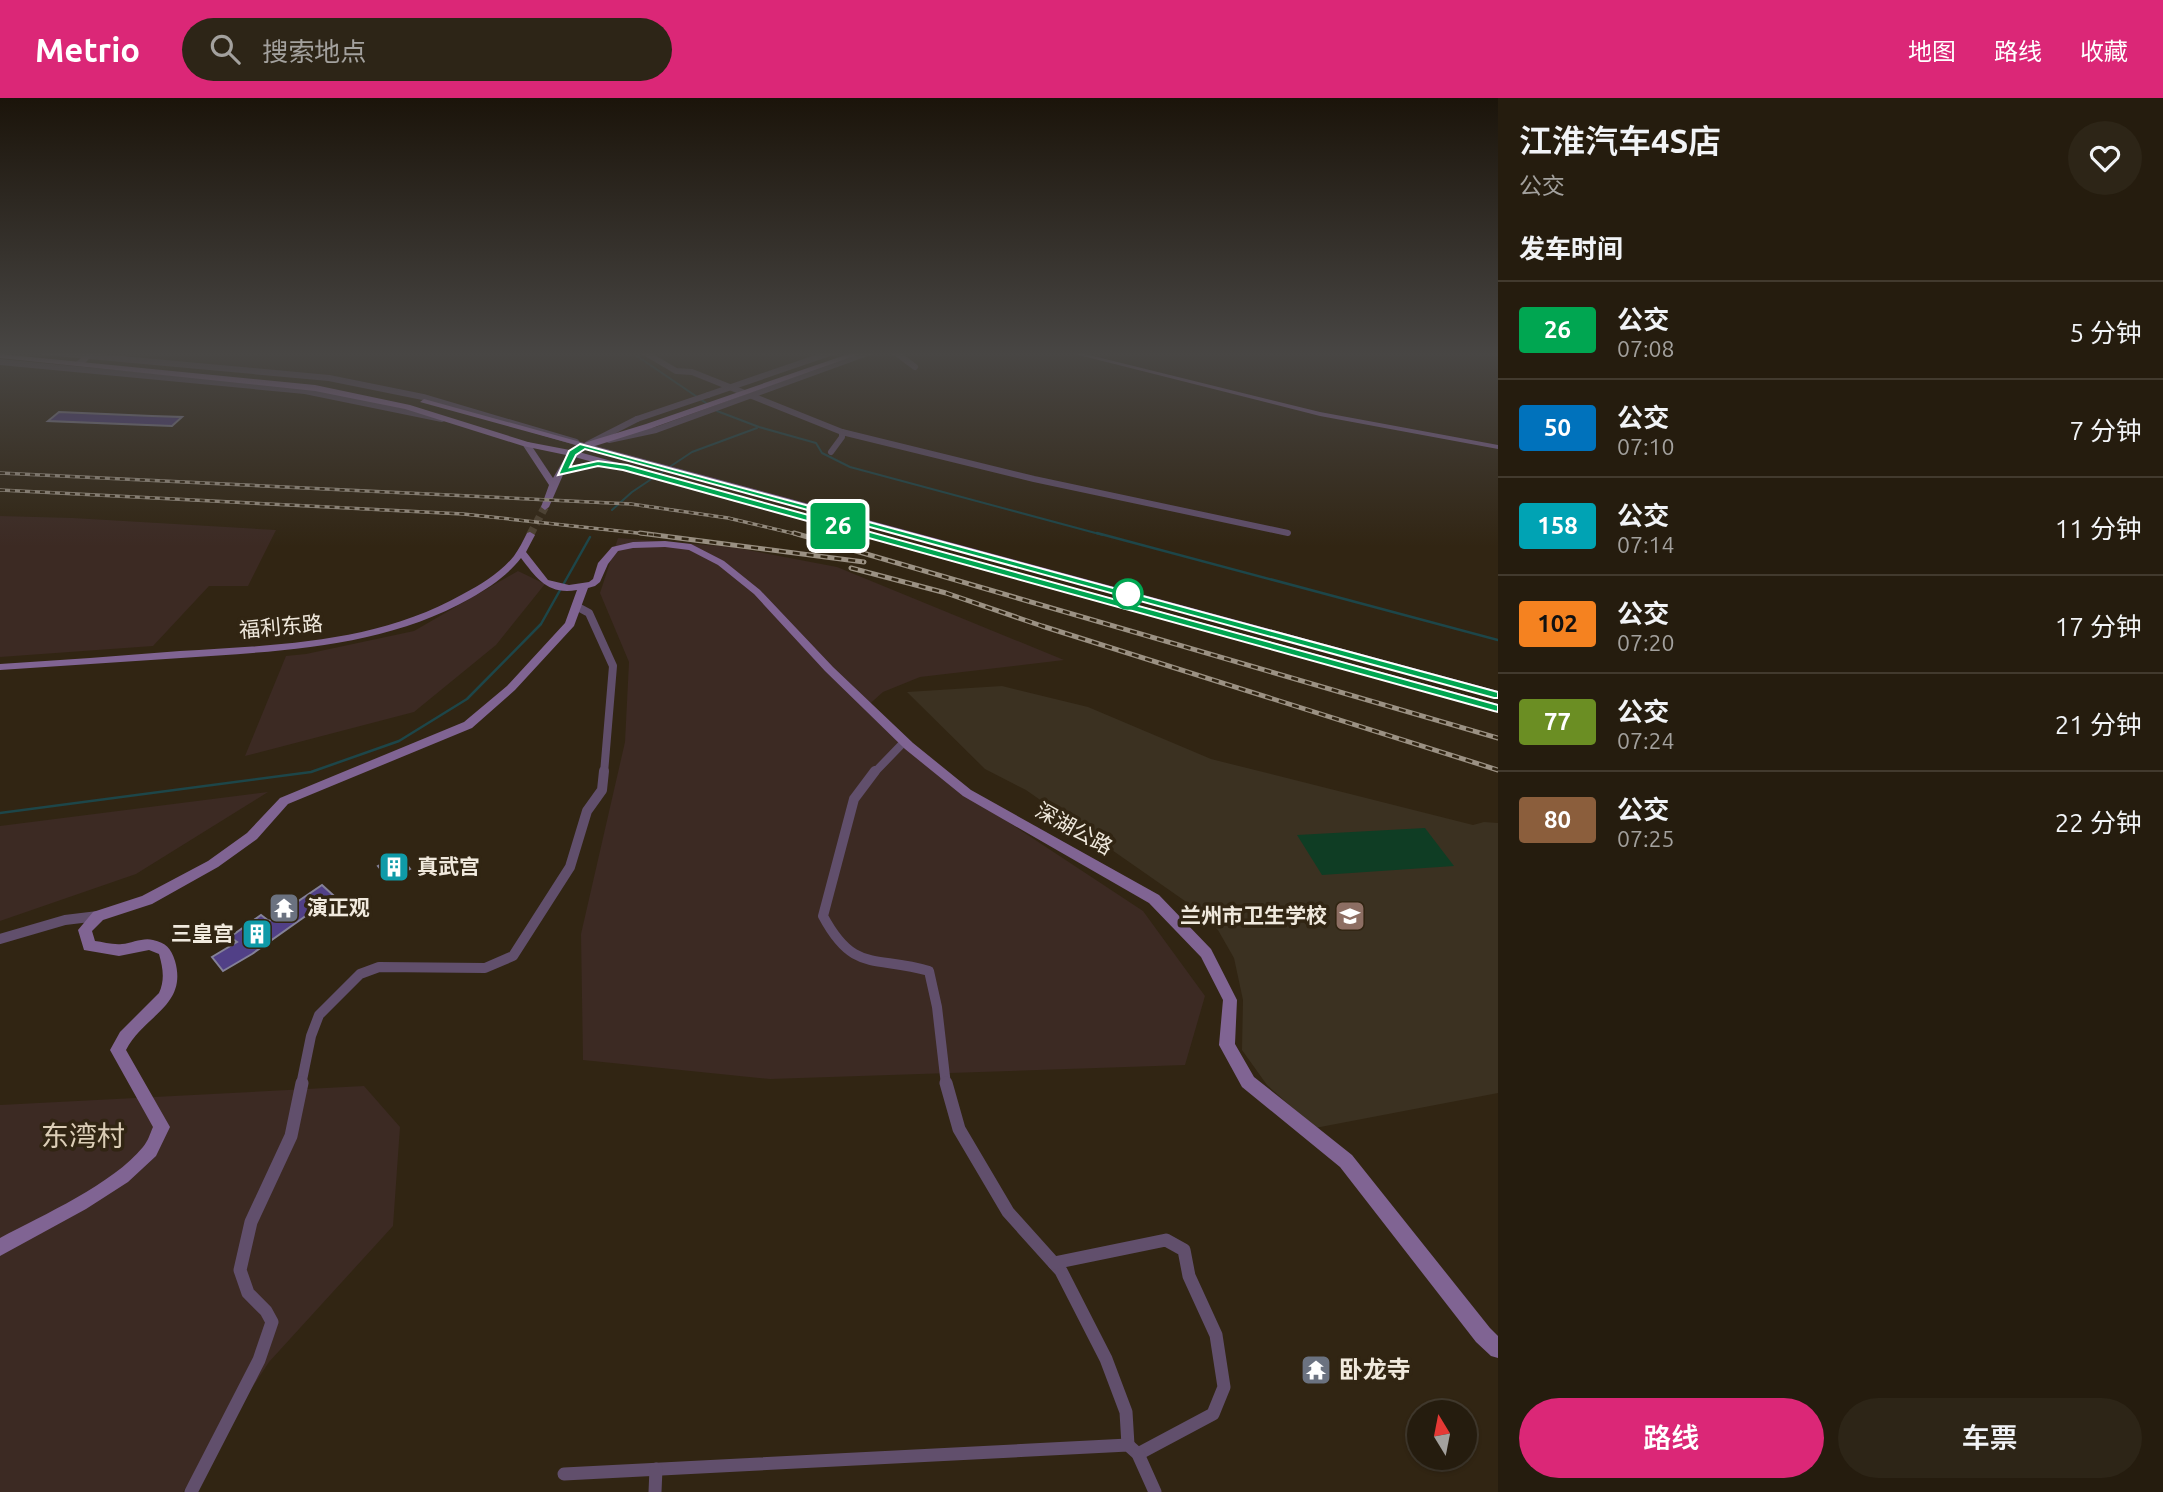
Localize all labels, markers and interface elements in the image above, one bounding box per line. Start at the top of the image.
search box [182,18,672,81]
icon: search [206,30,244,68]
text: Metrio [35,31,140,68]
text: 搜索地点 [262,37,366,66]
text: 地图 [1908,38,1956,65]
text: 路线 [1994,38,2042,65]
text: 收藏 [2080,38,2128,65]
button: heart [2068,121,2142,195]
text: 江淮汽车4S店 [1519,122,1721,159]
text: 公交 [1519,173,1565,198]
text: 发车时间 [1519,234,1623,263]
text: 公交 [1617,305,1669,334]
text: 26 [1544,316,1571,343]
text: 5 分钟 [2069,318,2142,347]
text: 07:08 [1617,336,1675,361]
text: 公交 [1617,403,1669,432]
text: 50 [1544,414,1571,441]
text: 7 分钟 [2069,416,2142,445]
text: 07:10 [1617,434,1675,459]
text: 公交 [1617,501,1669,530]
line badge: 26 [806,503,870,549]
text: 26 [824,512,852,539]
text: 158 [1537,512,1578,539]
text: 11 分钟 [2055,514,2142,543]
text: 07:14 [1617,532,1675,557]
unlabelled marker [1113,579,1143,609]
text: 公交 [1617,599,1669,628]
street label: 福利东路 [238,610,324,642]
text: 102 [1537,610,1578,637]
text: 17 分钟 [2055,612,2142,641]
text: 07:20 [1617,630,1675,655]
text: 公交 [1617,697,1669,726]
text: 77 [1544,708,1571,735]
text: 21 分钟 [2055,710,2142,739]
text: 07:24 [1617,728,1675,753]
text: 公交 [1617,795,1669,824]
street label: 深湖公路 [1032,797,1117,859]
text: 80 [1544,806,1571,833]
text: 22 分钟 [2055,808,2142,837]
text: 07:25 [1617,826,1675,851]
building icon: 真武宫 [377,850,411,884]
place label: 真武宫 [417,854,480,878]
temple icon: 演正观 [267,891,301,925]
place label: 演正观 [307,895,370,919]
school or university icon: 兰州市卫生学校 [1333,899,1367,933]
place label: 兰州市卫生学校 [1180,903,1327,927]
building icon: 三皇宫 [240,917,274,951]
place label: 三皇宫 [171,921,234,945]
district label: 东湾村 [41,1120,125,1151]
temple icon: 卧龙寺 [1299,1353,1333,1387]
place label: 卧龙寺 [1339,1356,1411,1383]
button: 路线 [1519,1398,1824,1478]
button: 车票 [1838,1398,2142,1478]
north arrow [1407,1400,1477,1470]
map controls [1407,1400,1477,1470]

